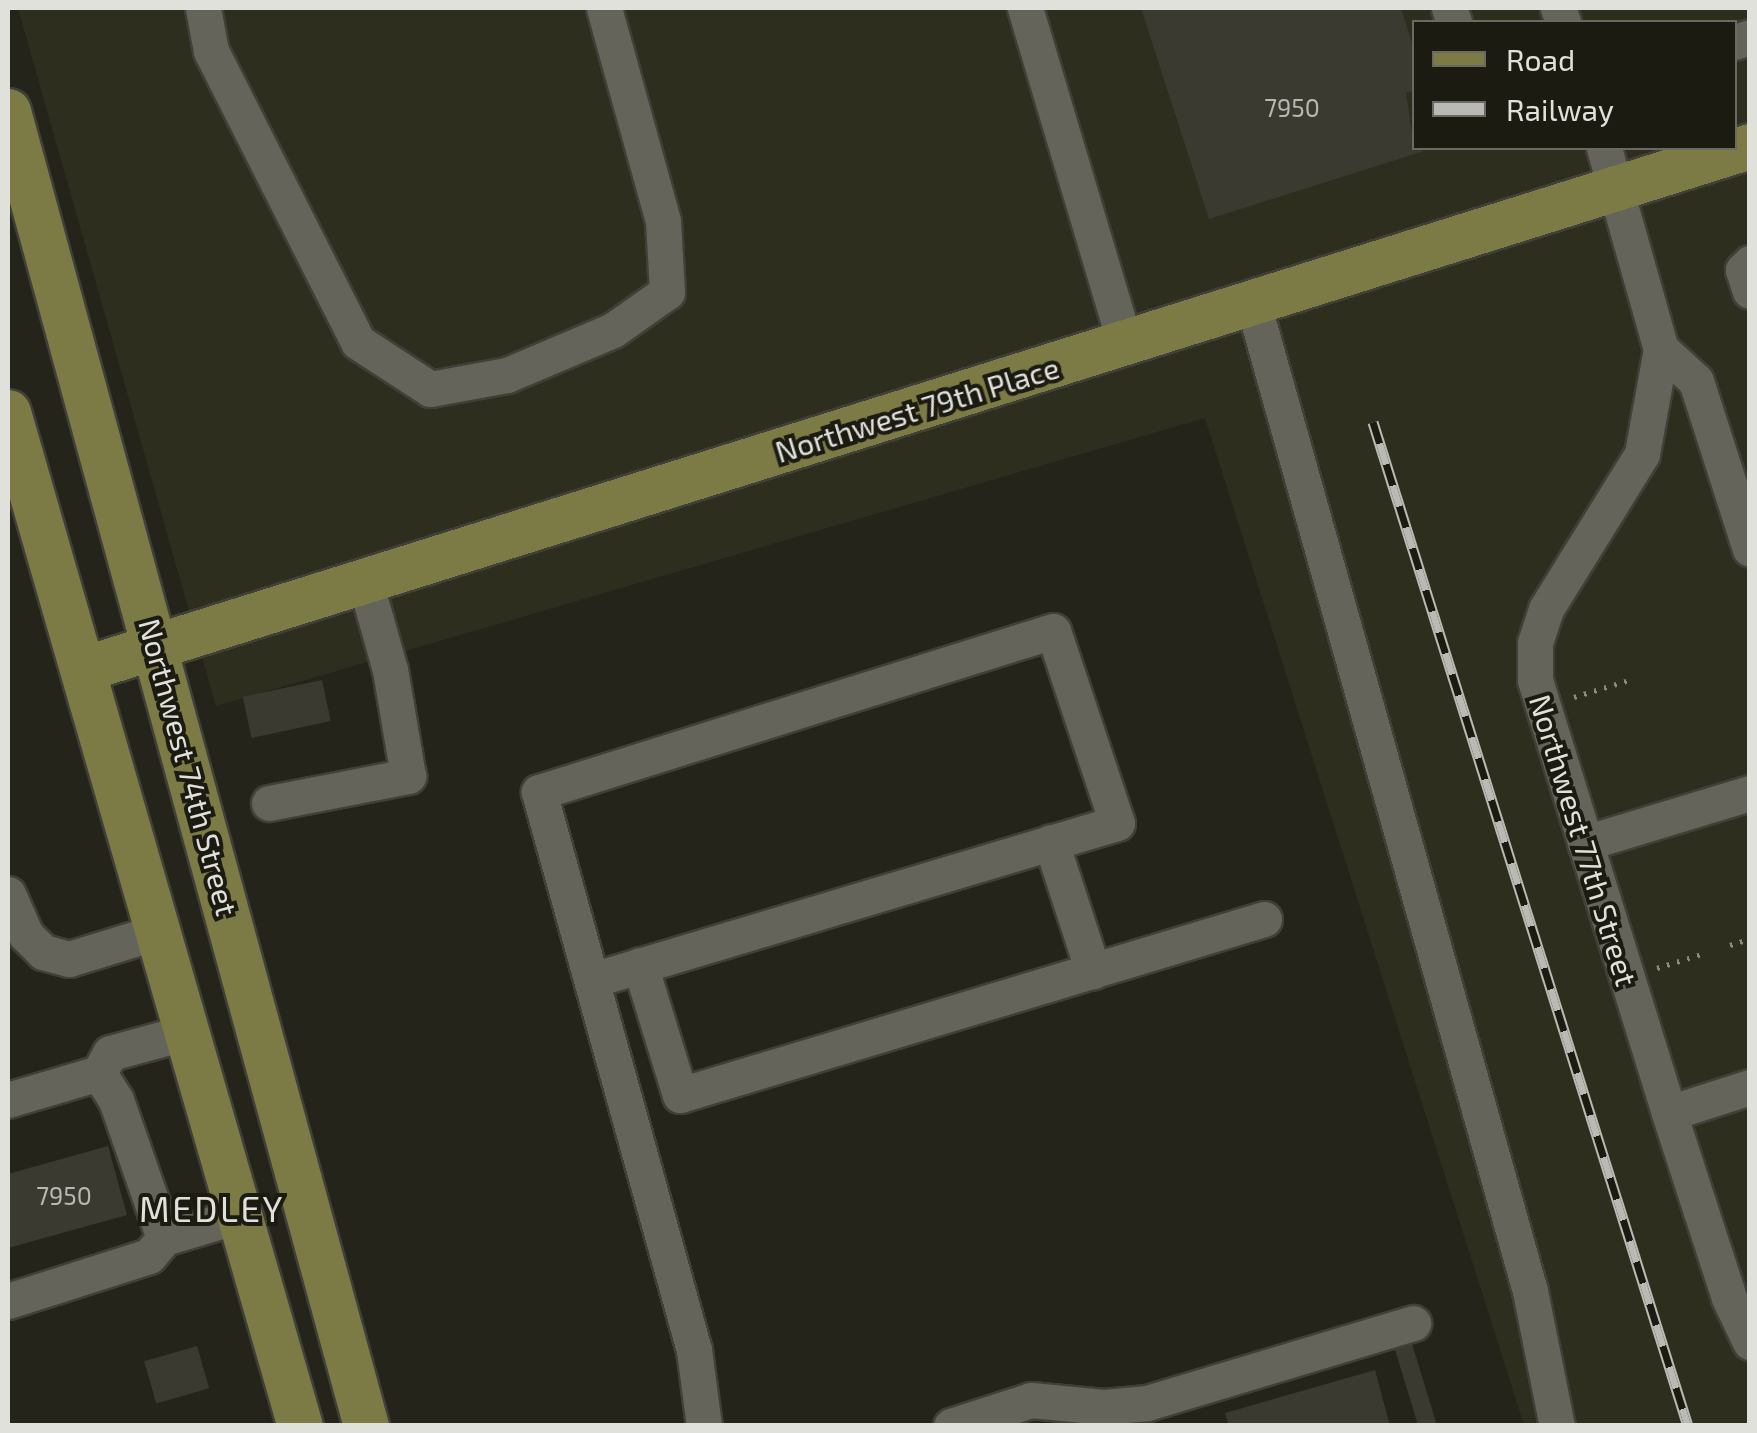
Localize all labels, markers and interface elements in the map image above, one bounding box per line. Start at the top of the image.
legend [1412,20,1737,150]
text: Road [1506,41,1575,77]
text: Railway [1506,91,1614,127]
house number: 7950 [1264,92,1320,122]
street label: Northwest 79th Place [771,349,1063,469]
street label: Northwest 74th Street [132,615,246,919]
street label: Northwest 77th Street [1523,690,1645,990]
house number: 7950 [36,1180,92,1210]
district label: MEDLEY [139,1187,285,1229]

